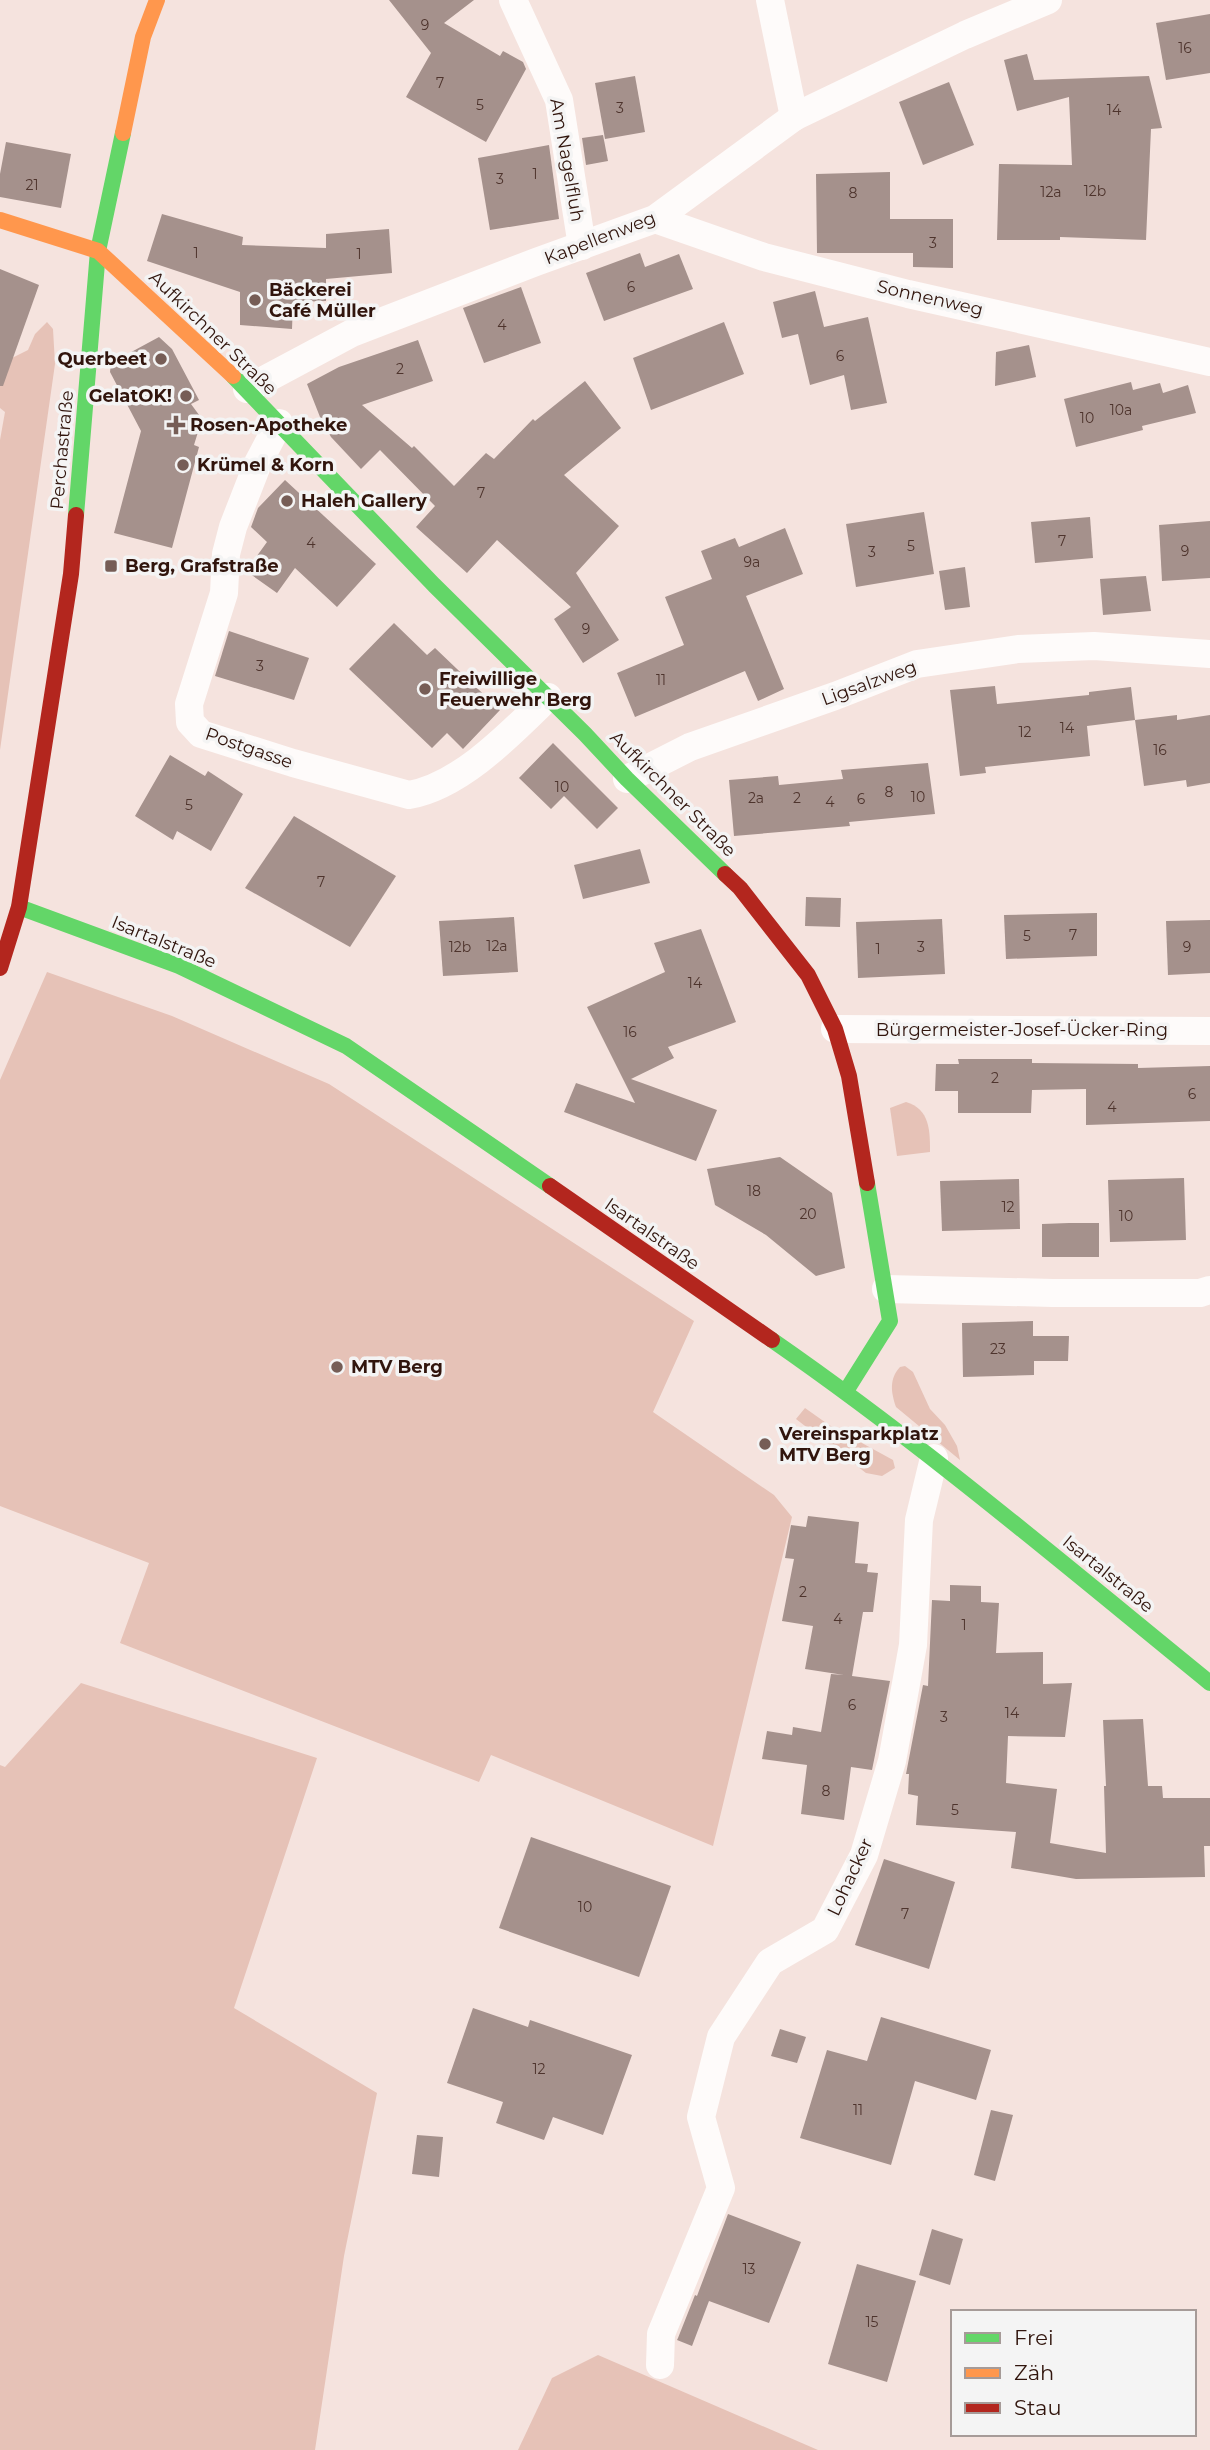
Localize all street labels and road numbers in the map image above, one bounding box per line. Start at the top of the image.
street label: Am Nagelfluh [545,96,589,224]
street label: Kapellenweg [541,207,659,269]
street label: Aufkirchner Straße [145,266,282,400]
street label: Sonnenweg [875,275,985,321]
street label: Perchastraße [46,389,78,510]
street label: Ligsalzweg [818,656,920,710]
street label: Postgasse [202,723,296,773]
street label: Aufkirchner Straße [605,726,741,862]
street label: Isartalstraße [108,911,220,973]
street label: Bürgermeister-Josef-Ücker-Ring [876,1019,1168,1041]
street label: Isartalstraße [600,1193,704,1275]
street label: Isartalstraße [1058,1531,1158,1617]
street label: Lohacker [822,1835,878,1919]

